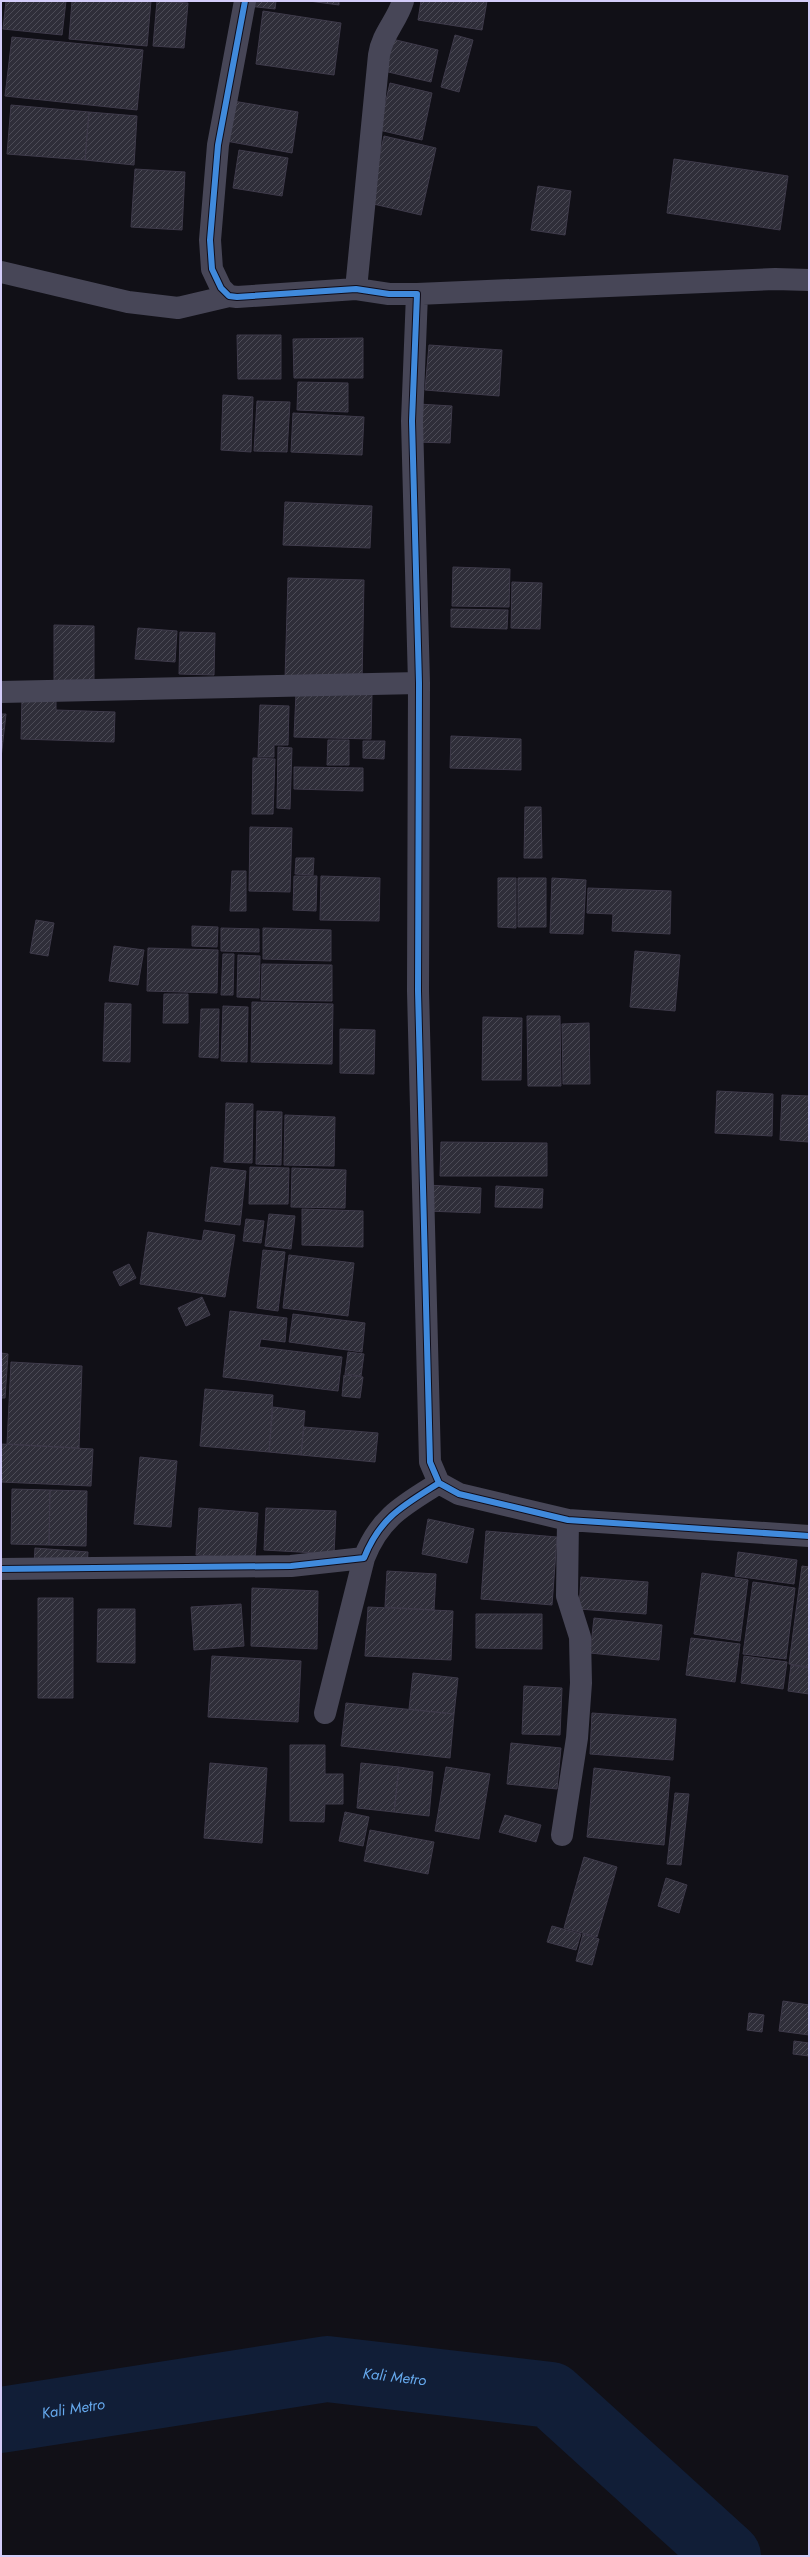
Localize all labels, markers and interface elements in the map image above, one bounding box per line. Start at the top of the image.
water label: Kali Metro [362,2362,428,2391]
water label: Kali Metro [40,2393,106,2425]

